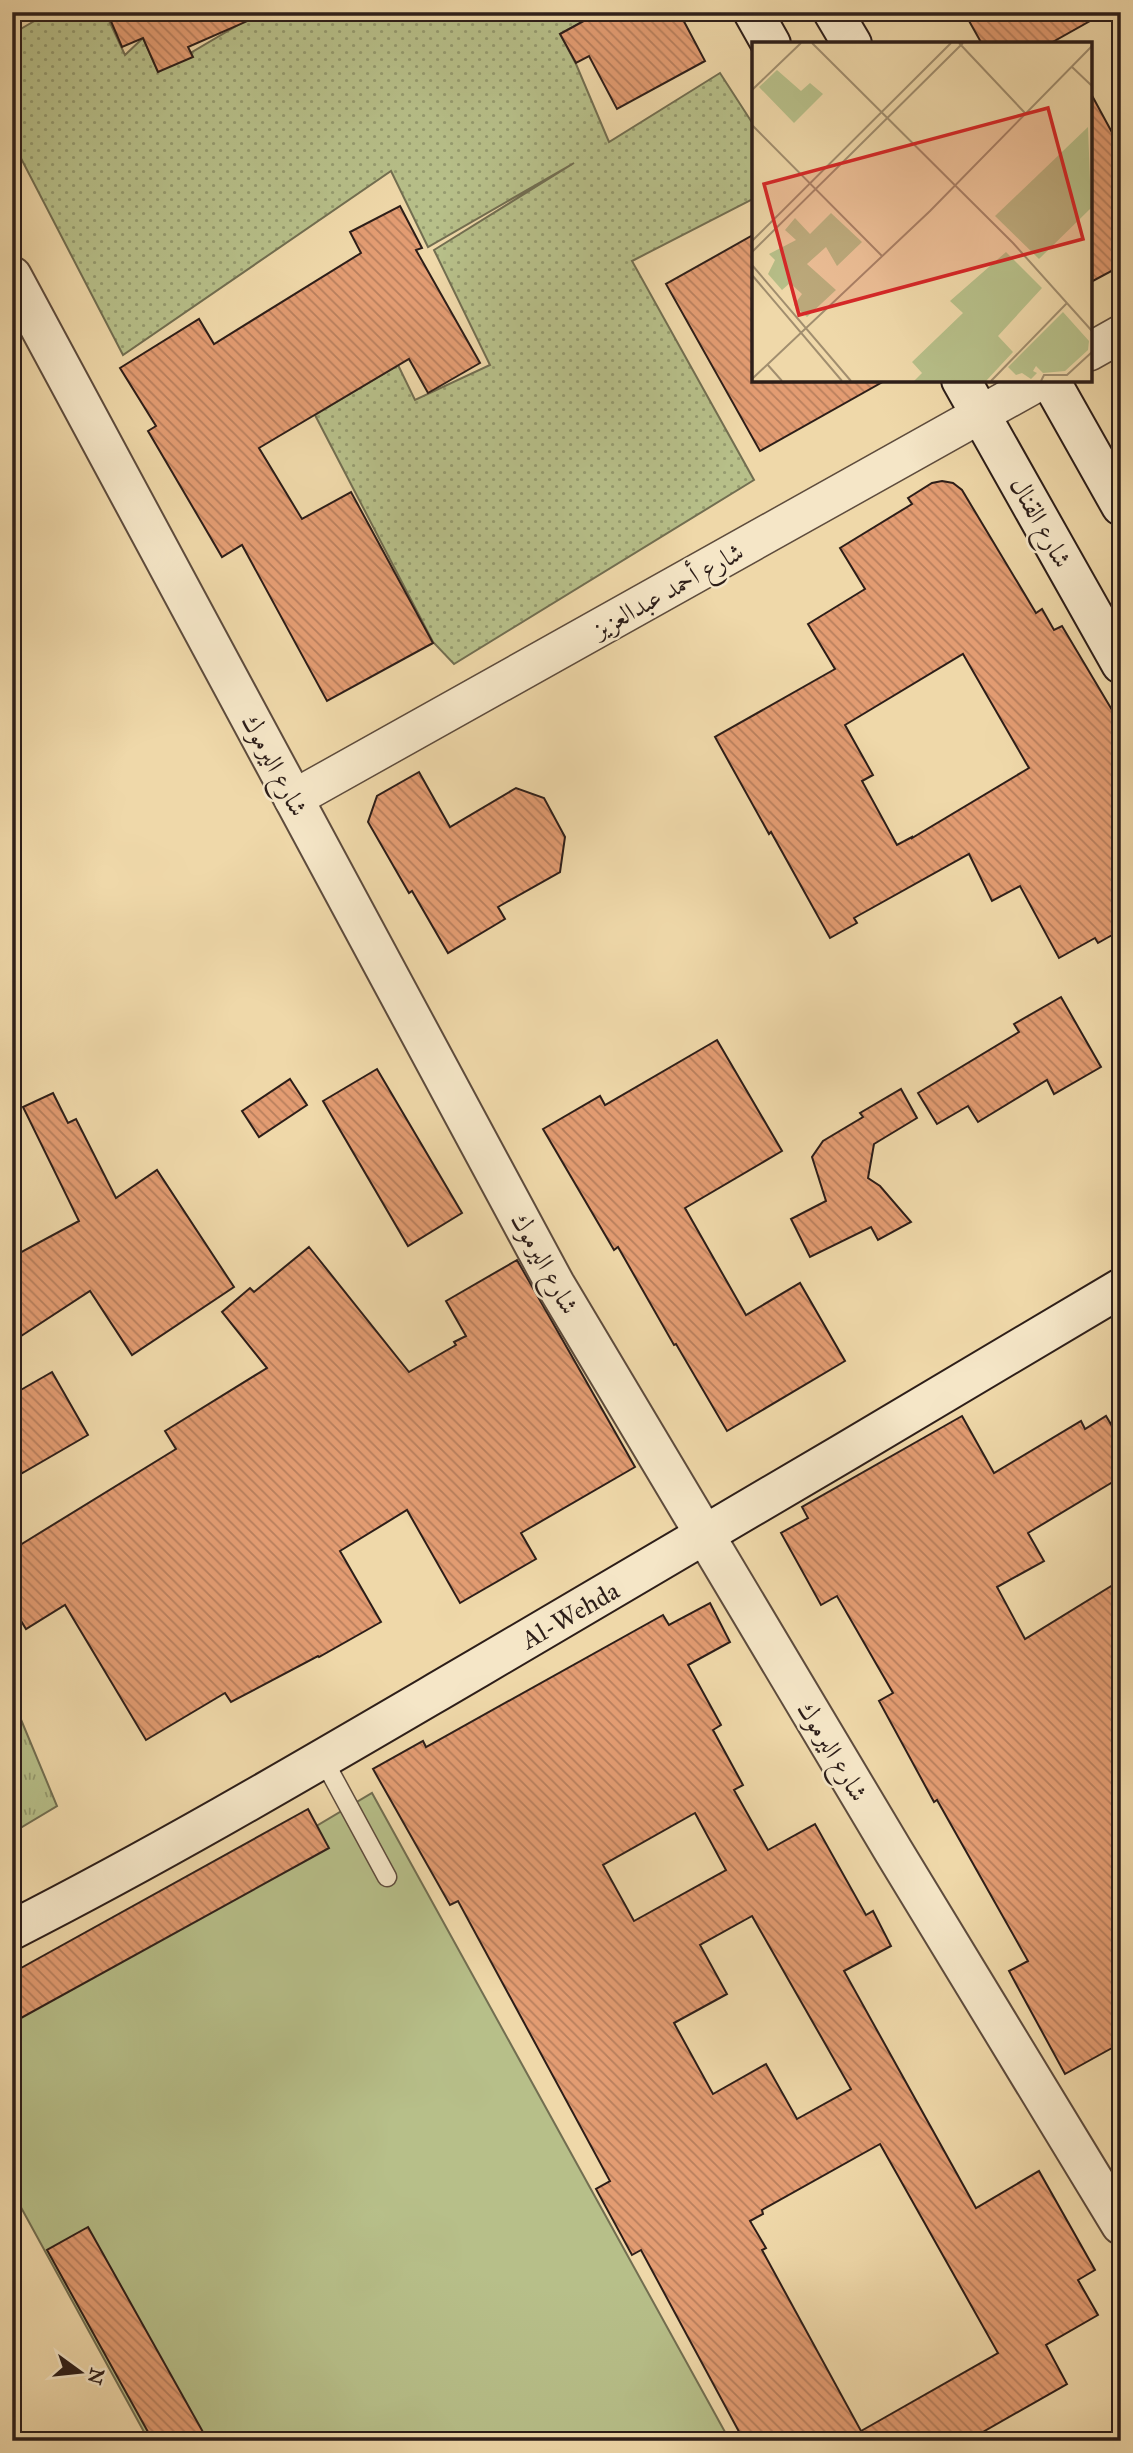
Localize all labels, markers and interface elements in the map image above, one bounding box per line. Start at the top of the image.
inset map [752,42,1091,382]
street label: شارع القنال [998,471,1079,576]
street label: شارع أحمد عبدالعزيز [584,534,752,651]
street label: شارع اليرموك [229,708,315,824]
street label: شارع اليرموك [499,1207,586,1322]
street label: Al-Wehda [514,1574,625,1656]
street label: شارع اليرموك [785,1695,875,1810]
north arrow [46,2338,116,2408]
text: N [83,2366,109,2387]

